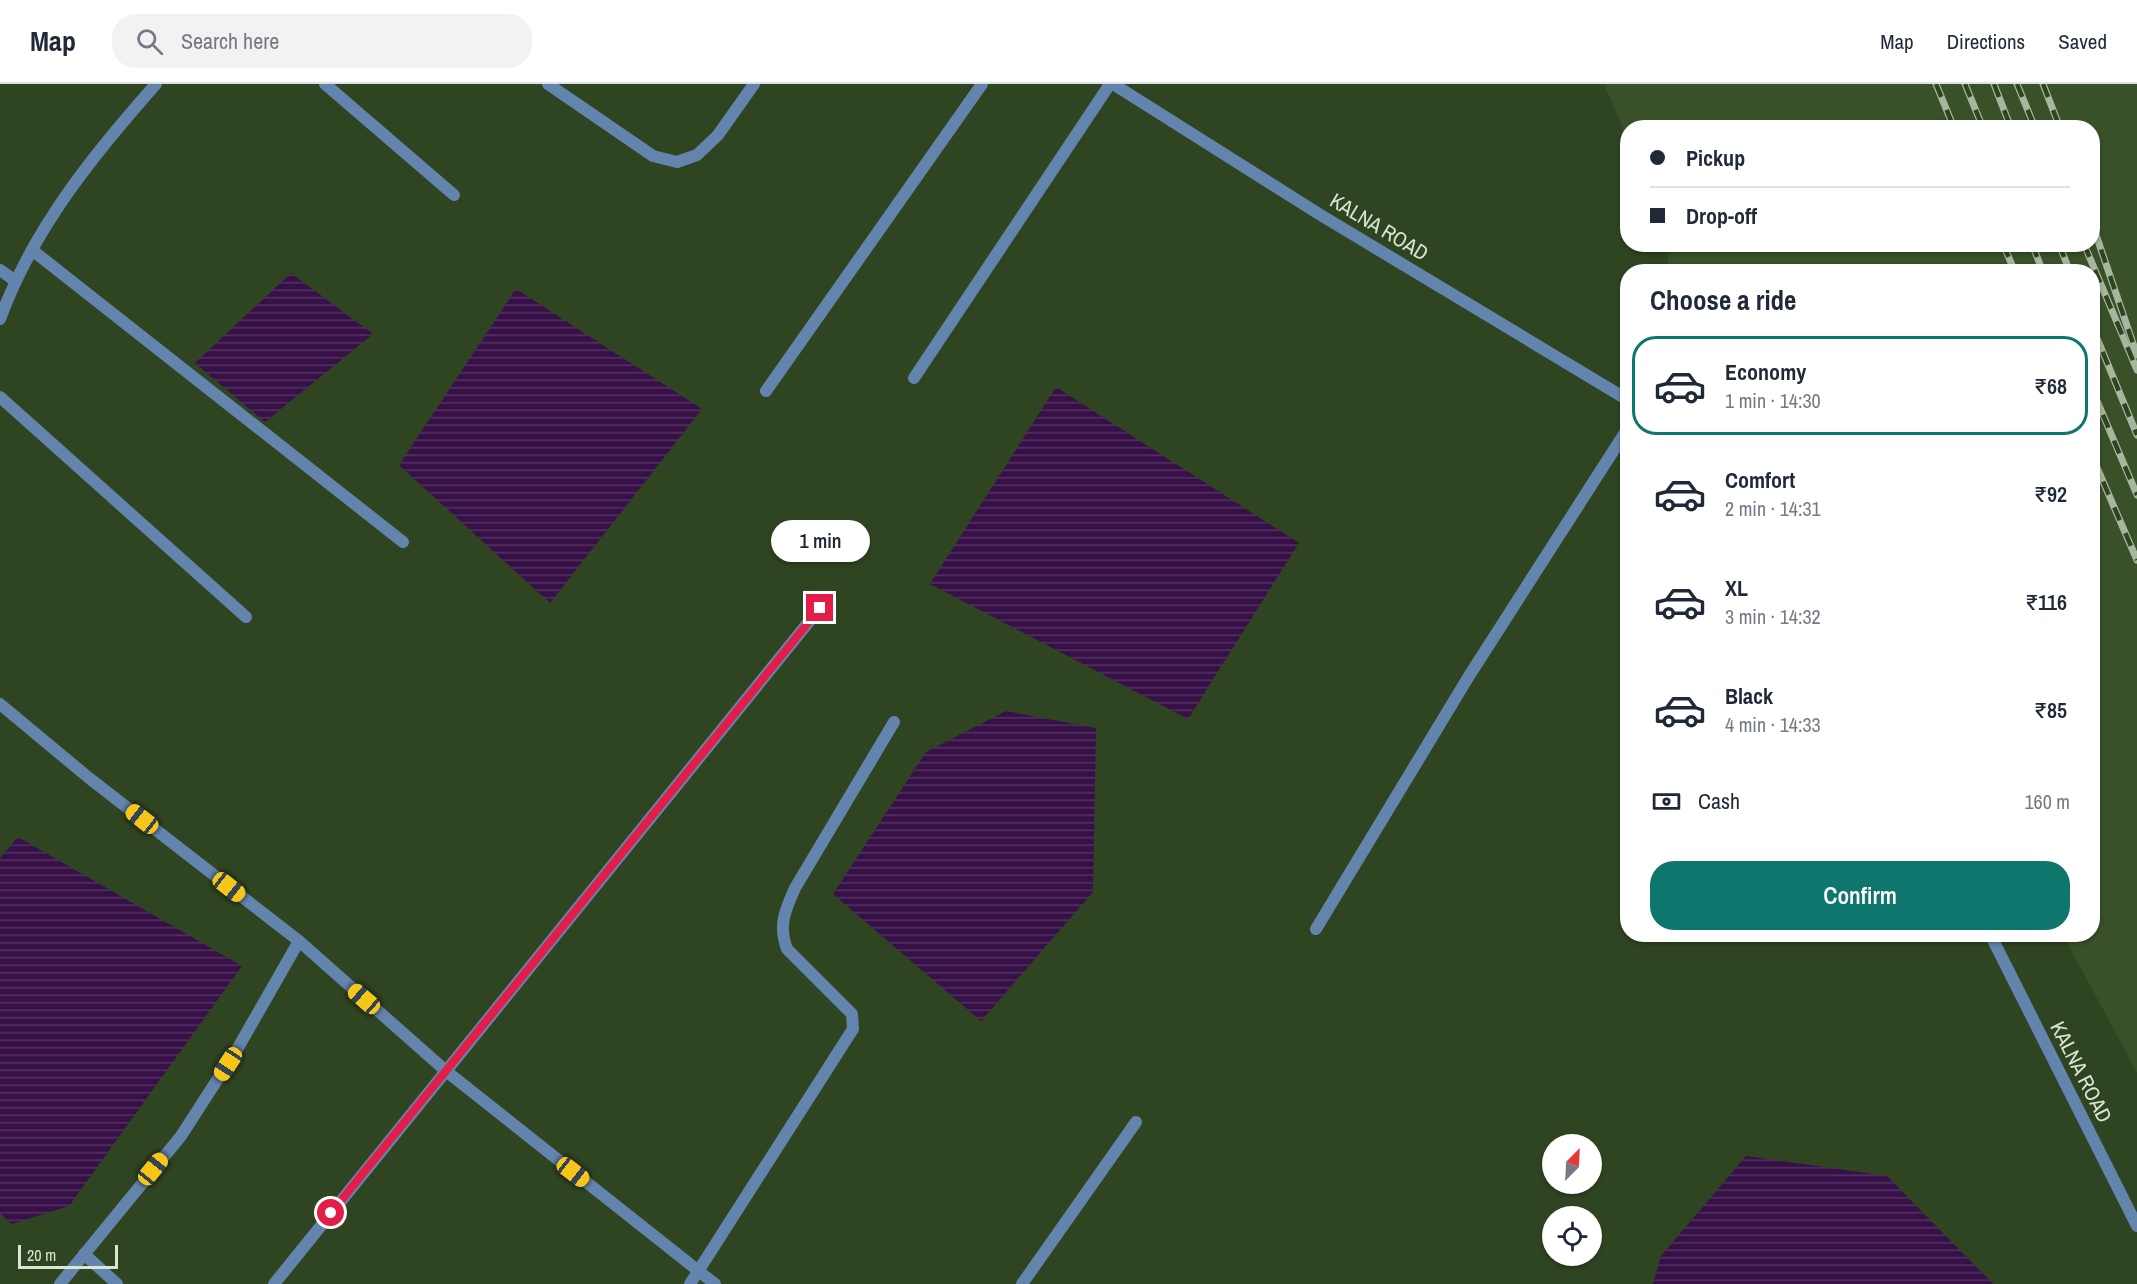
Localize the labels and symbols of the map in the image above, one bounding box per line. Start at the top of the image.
street label: KALNA ROAD [1325,186,1434,267]
callout: 1 min [770,521,870,563]
route end [806,594,833,621]
car [122,801,162,837]
car [209,869,249,905]
car [345,980,383,1018]
street label: KALNA ROAD [2044,1016,2119,1127]
car [211,1044,245,1084]
north arrow [1542,1134,1602,1194]
car [135,1149,171,1189]
car [553,1154,593,1190]
route start [317,1199,344,1226]
scale bar [18,1242,118,1270]

